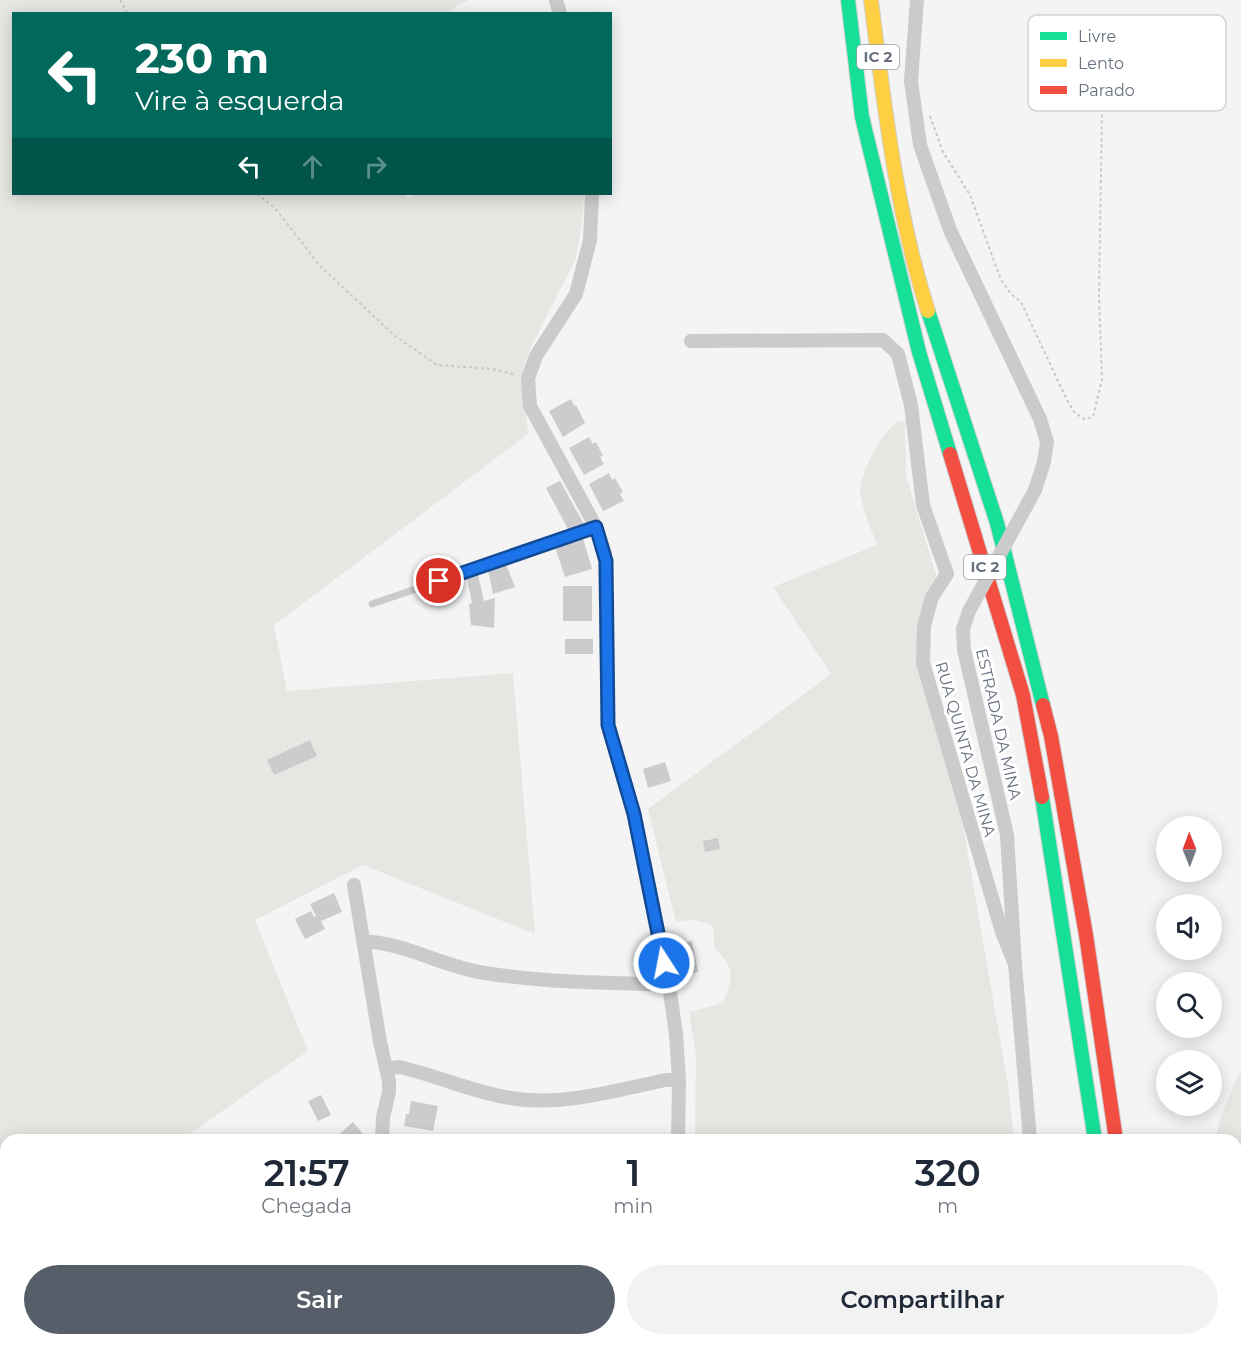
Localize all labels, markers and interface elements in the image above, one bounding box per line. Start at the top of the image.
legend [1028,15,1226,111]
text: Livre [1078,27,1116,46]
text: 230 m [135,32,269,84]
icon: left [36,36,114,114]
road number: IC 2 [857,45,899,69]
text: Lento [1078,54,1124,73]
text: Parado [1078,81,1135,100]
text: Vire à esquerda [135,84,344,117]
icon: left [233,150,266,183]
icon: ahead [296,150,329,183]
icon: right [359,150,392,183]
pin [413,555,464,606]
road number: IC 2 [964,555,1006,579]
icon: arrive [422,564,455,597]
street label: ESTRADA DA MINA [972,647,1025,802]
street label: RUA QUINTA DA MINA [931,659,1000,839]
north arrow [1156,816,1222,882]
map controls [1156,816,1222,1116]
button: sound [1156,894,1222,960]
position arrow [632,931,696,995]
button: search [1156,972,1222,1038]
button: layers [1156,1050,1222,1116]
text: 21:57 [264,1151,350,1195]
text: 1 [626,1151,640,1195]
text: 320 [915,1151,981,1195]
text: Chegada [261,1194,352,1218]
text: min [613,1194,653,1218]
text: m [937,1194,958,1218]
button: Sair [24,1265,615,1334]
button: Compartilhar [627,1265,1218,1334]

